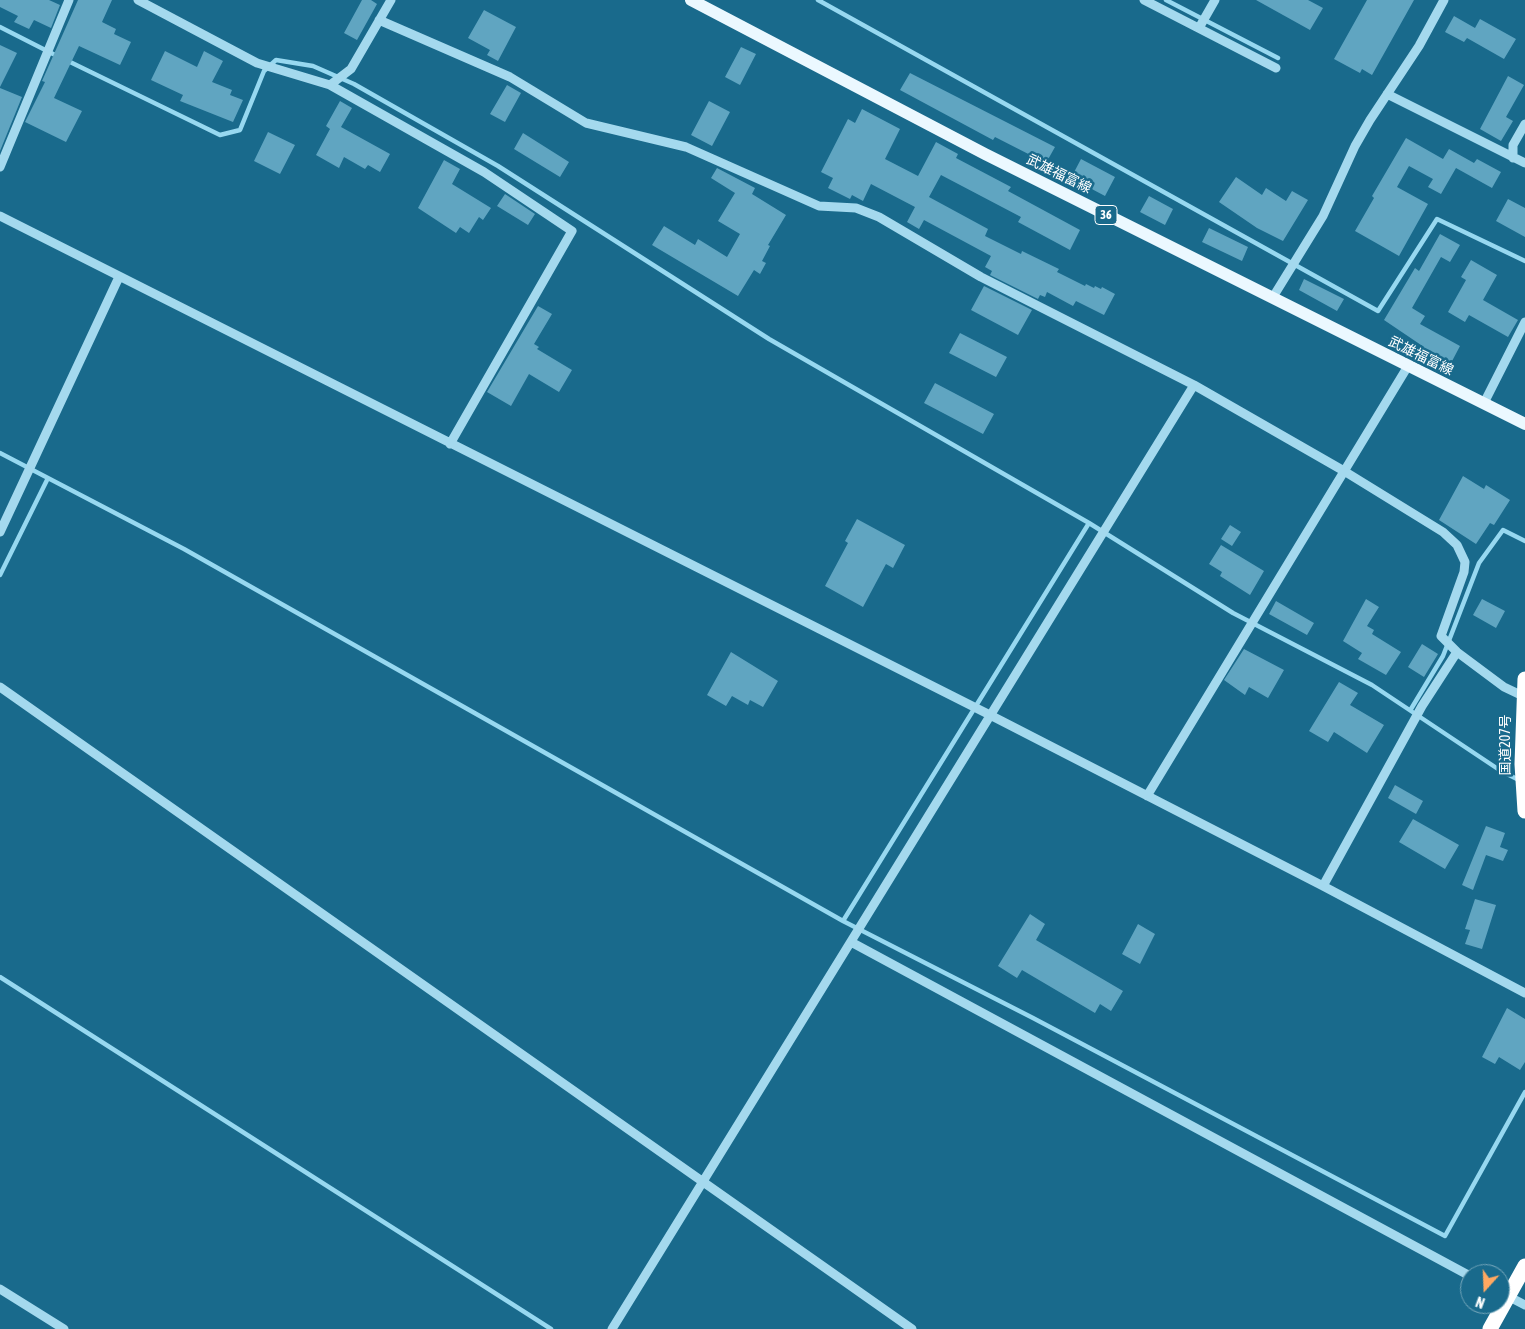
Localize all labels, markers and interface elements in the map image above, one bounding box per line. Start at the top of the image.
street label: 武雄福富線 [1024,151,1094,197]
road number: 36 [1095,206,1117,224]
street label: 武雄福富線 [1386,333,1456,379]
street label: 国道207号 [1498,714,1514,776]
north arrow [1460,1264,1510,1314]
text: N [1474,1293,1487,1311]

